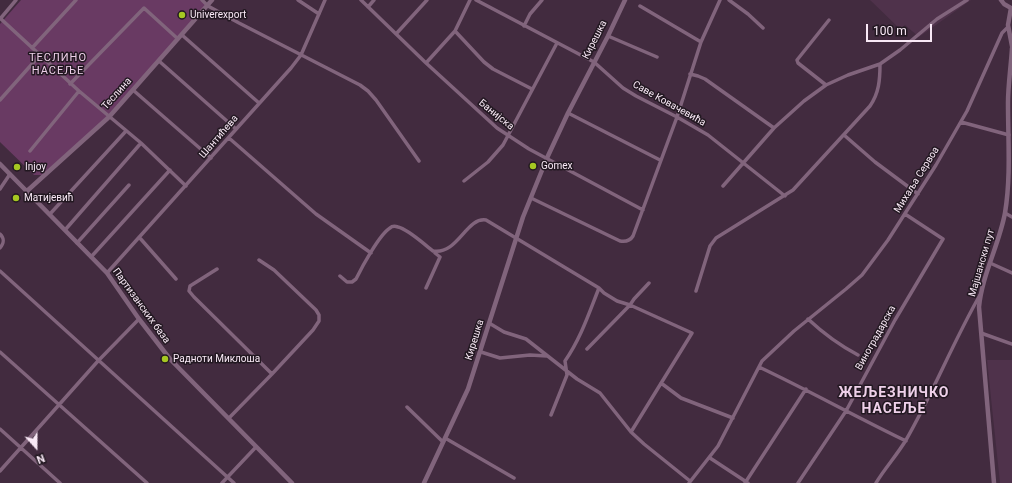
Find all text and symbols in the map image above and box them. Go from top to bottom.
place label: Univerexport [190,9,246,21]
marker: Univerexport [177,10,187,20]
scale bar [868,16,934,42]
street label: Кирешка [580,19,610,61]
text: 100 m [873,24,907,38]
district label: ТЕСЛИНО НАСЕЉЕ [29,51,87,77]
street label: Теслина [100,76,134,112]
street label: Саве Ковачевића [630,79,708,129]
street label: Банијска [476,97,516,133]
street label: Шантићева [197,113,241,161]
street label: Михаља Сервоа [892,145,942,215]
place label: Gomex [541,160,573,172]
place label: Injoy [25,161,46,173]
marker: Gomex [528,161,538,171]
marker: Injoy [12,162,22,172]
place label: Матијевић [24,192,74,204]
marker: Матијевић [11,193,21,203]
street label: Мајшански пут [967,228,997,298]
street label: Партизанских база [110,266,172,346]
street label: Виноградарска [853,304,899,372]
street label: Кирешка [463,318,487,362]
place label: Радноти Миклоша [173,353,260,365]
marker: Радноти Миклоша [160,354,170,364]
district label: ЖЕЉЕЗНИЧКО НАСЕЉЕ [839,385,949,418]
north arrow [16,427,56,467]
text: N [35,451,46,466]

